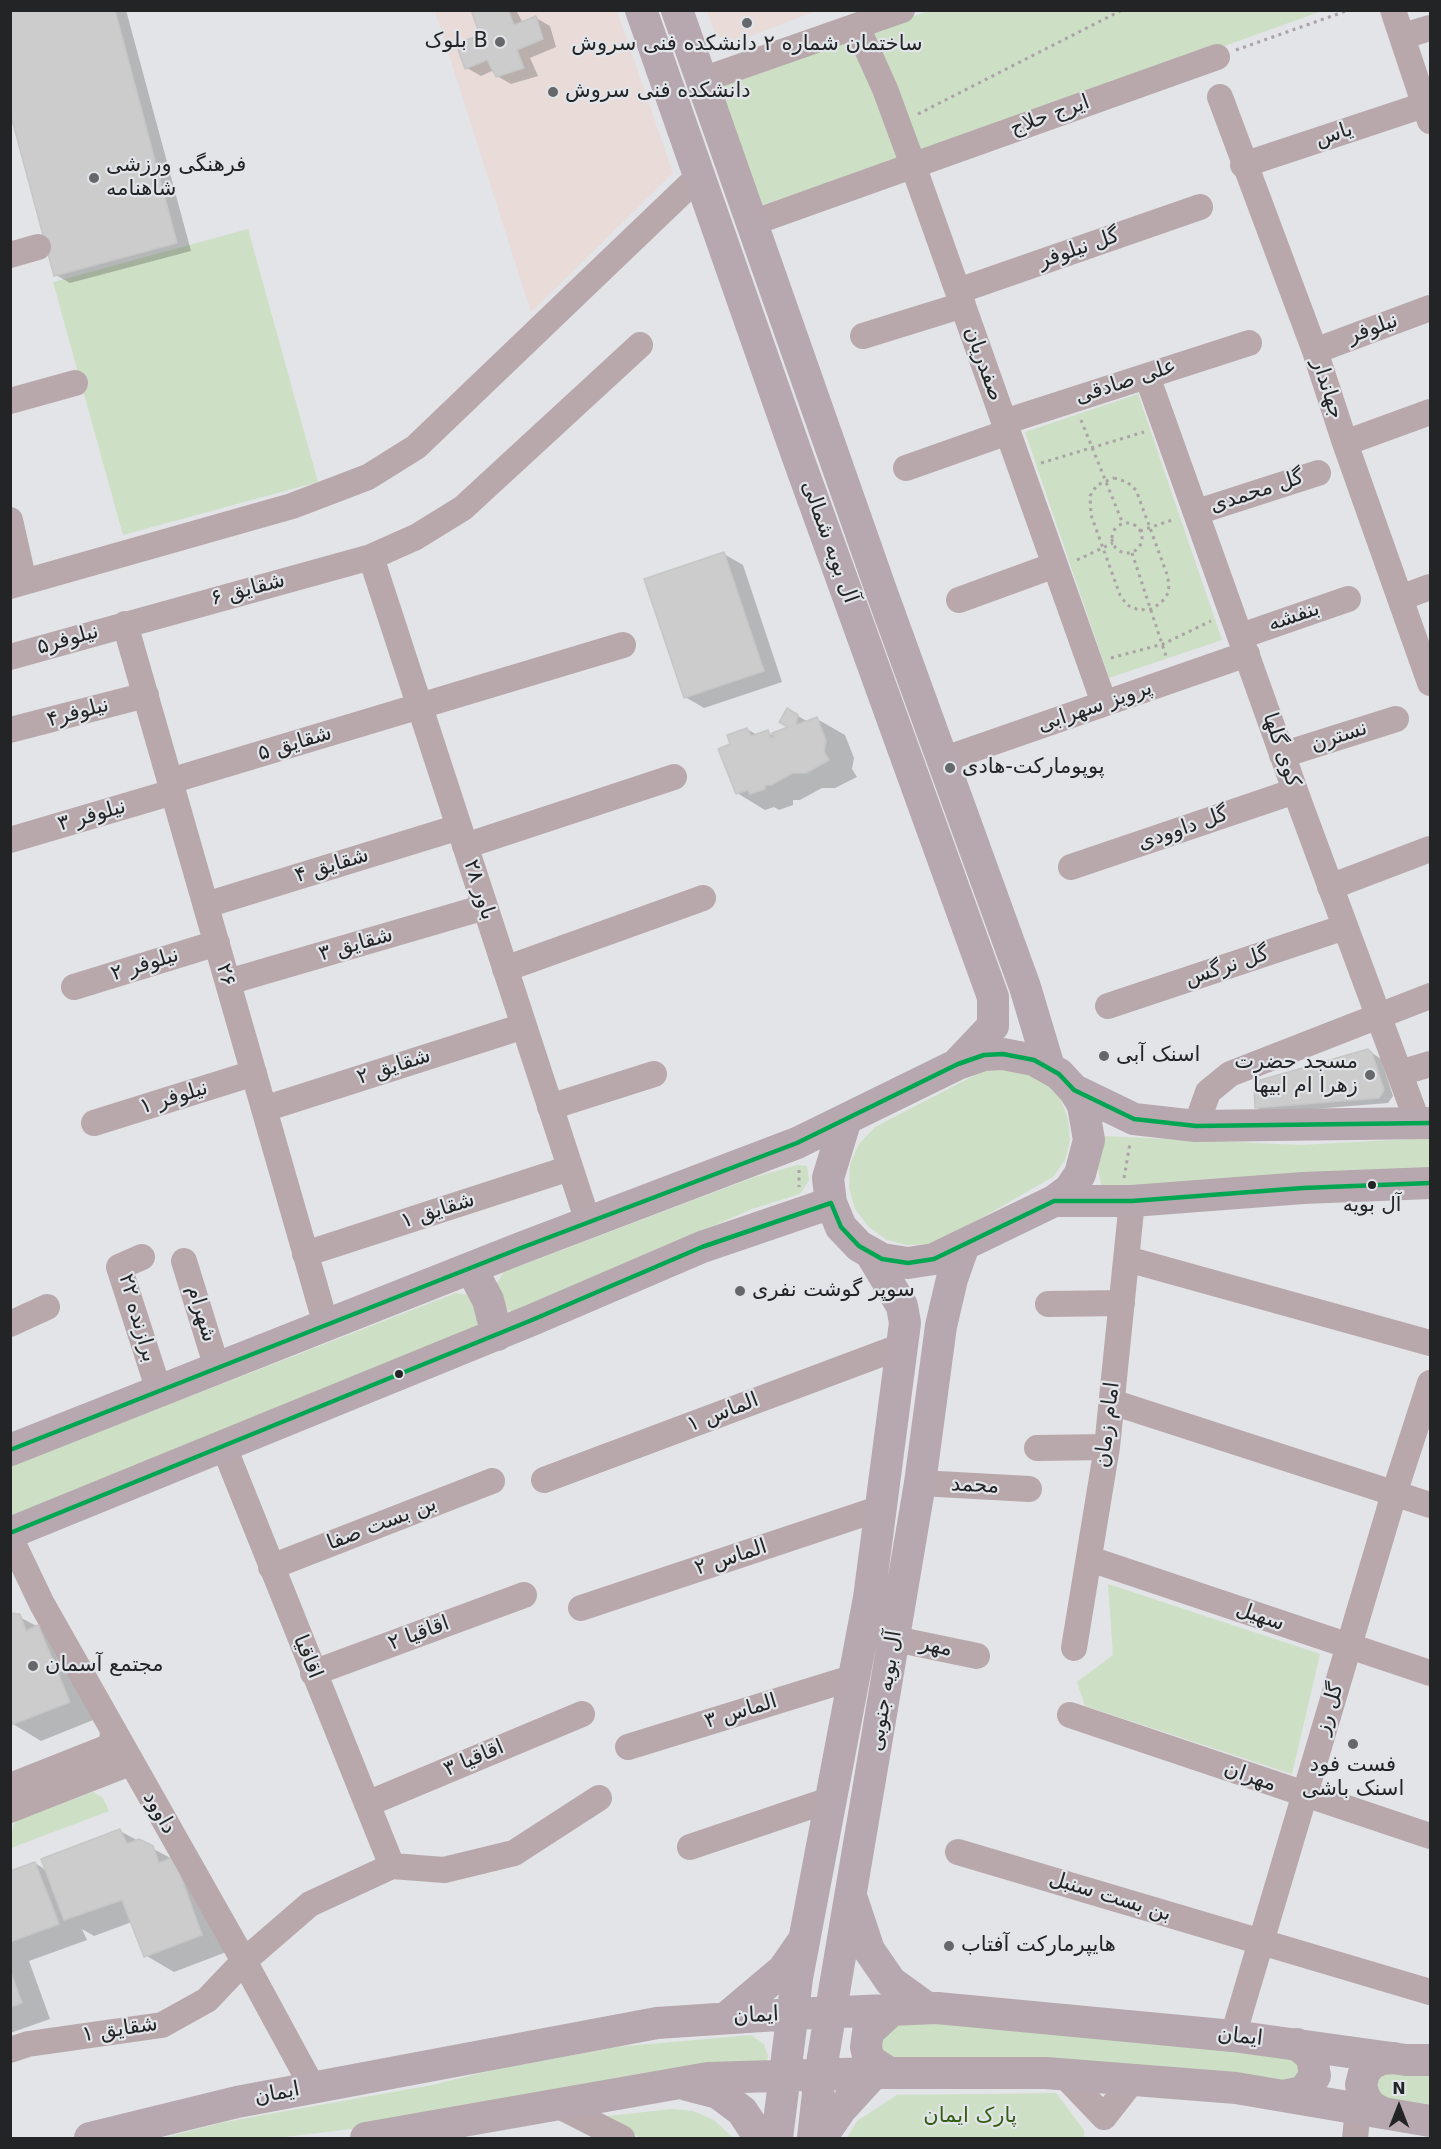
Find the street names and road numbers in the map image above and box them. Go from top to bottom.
street label: ایرج حلاج [1007,90,1093,142]
street label: یاس [1312,117,1356,153]
street label: گل نیلوفر [1035,223,1123,275]
street label: نیلوفر [1344,308,1402,350]
street label: صفدریان [958,323,1008,405]
street label: علی صادقی [1072,354,1180,410]
street label: جهاندار [1305,356,1349,422]
street label: گل محمدی [1207,465,1307,519]
street label: آل بویه شمالی [795,477,863,607]
street label: شقایق ۶ [208,568,288,612]
street label: بنفشه [1265,596,1323,638]
street label: نیلوفر۵ [34,619,102,661]
street label: پرویز سهرابی [1034,676,1156,738]
street label: نیلوفر۴ [44,693,112,733]
street label: کوی گلها [1257,710,1305,790]
street label: نسترن [1308,716,1370,758]
street label: شقایق ۵ [255,721,335,767]
street label: نیلوفر ۳ [55,794,129,838]
street label: گل داوودی [1135,802,1231,856]
street label: شقایق ۴ [292,843,372,889]
street label: باور ۲۸ [457,857,501,923]
street label: شقایق ۳ [316,922,396,968]
street label: گل نرگس [1182,942,1272,992]
street label: نیلوفر ۲ [108,943,182,987]
street label: ۲۶ [210,961,240,989]
street label: شقایق ۲ [354,1043,434,1091]
street label: نیلوفر ۱ [137,1076,211,1120]
street label: شقایق ۱ [398,1187,478,1235]
street label: برازنده ۲۲ [112,1271,162,1365]
street label: شهرام [181,1283,221,1345]
street label: امام زمان [1090,1381,1126,1469]
street label: الماس ۱ [684,1388,762,1438]
street label: محمد [950,1472,1000,1500]
street label: بن بست صفا [324,1492,440,1556]
street label: الماس ۲ [692,1535,770,1581]
street label: سهیل [1232,1597,1288,1637]
street label: اقاقیا ۲ [385,1611,453,1657]
street label: آل بویه جنوبی [864,1629,908,1753]
street label: اقاقیا [287,1631,327,1683]
street label: مهر [917,1631,955,1663]
street label: گل رز [1310,1680,1350,1738]
street label: الماس ۳ [702,1689,780,1735]
street label: اقاقیا ۳ [440,1735,508,1783]
street label: مهران [1220,1756,1280,1798]
street label: داوود [137,1787,181,1839]
street label: بن بست سنبل [1046,1866,1174,1928]
street label: ایمان [733,2002,779,2030]
street label: شقایق ۱ [81,2012,159,2048]
street label: ایمان [1216,2022,1264,2052]
street label: ایمان [252,2077,302,2111]

